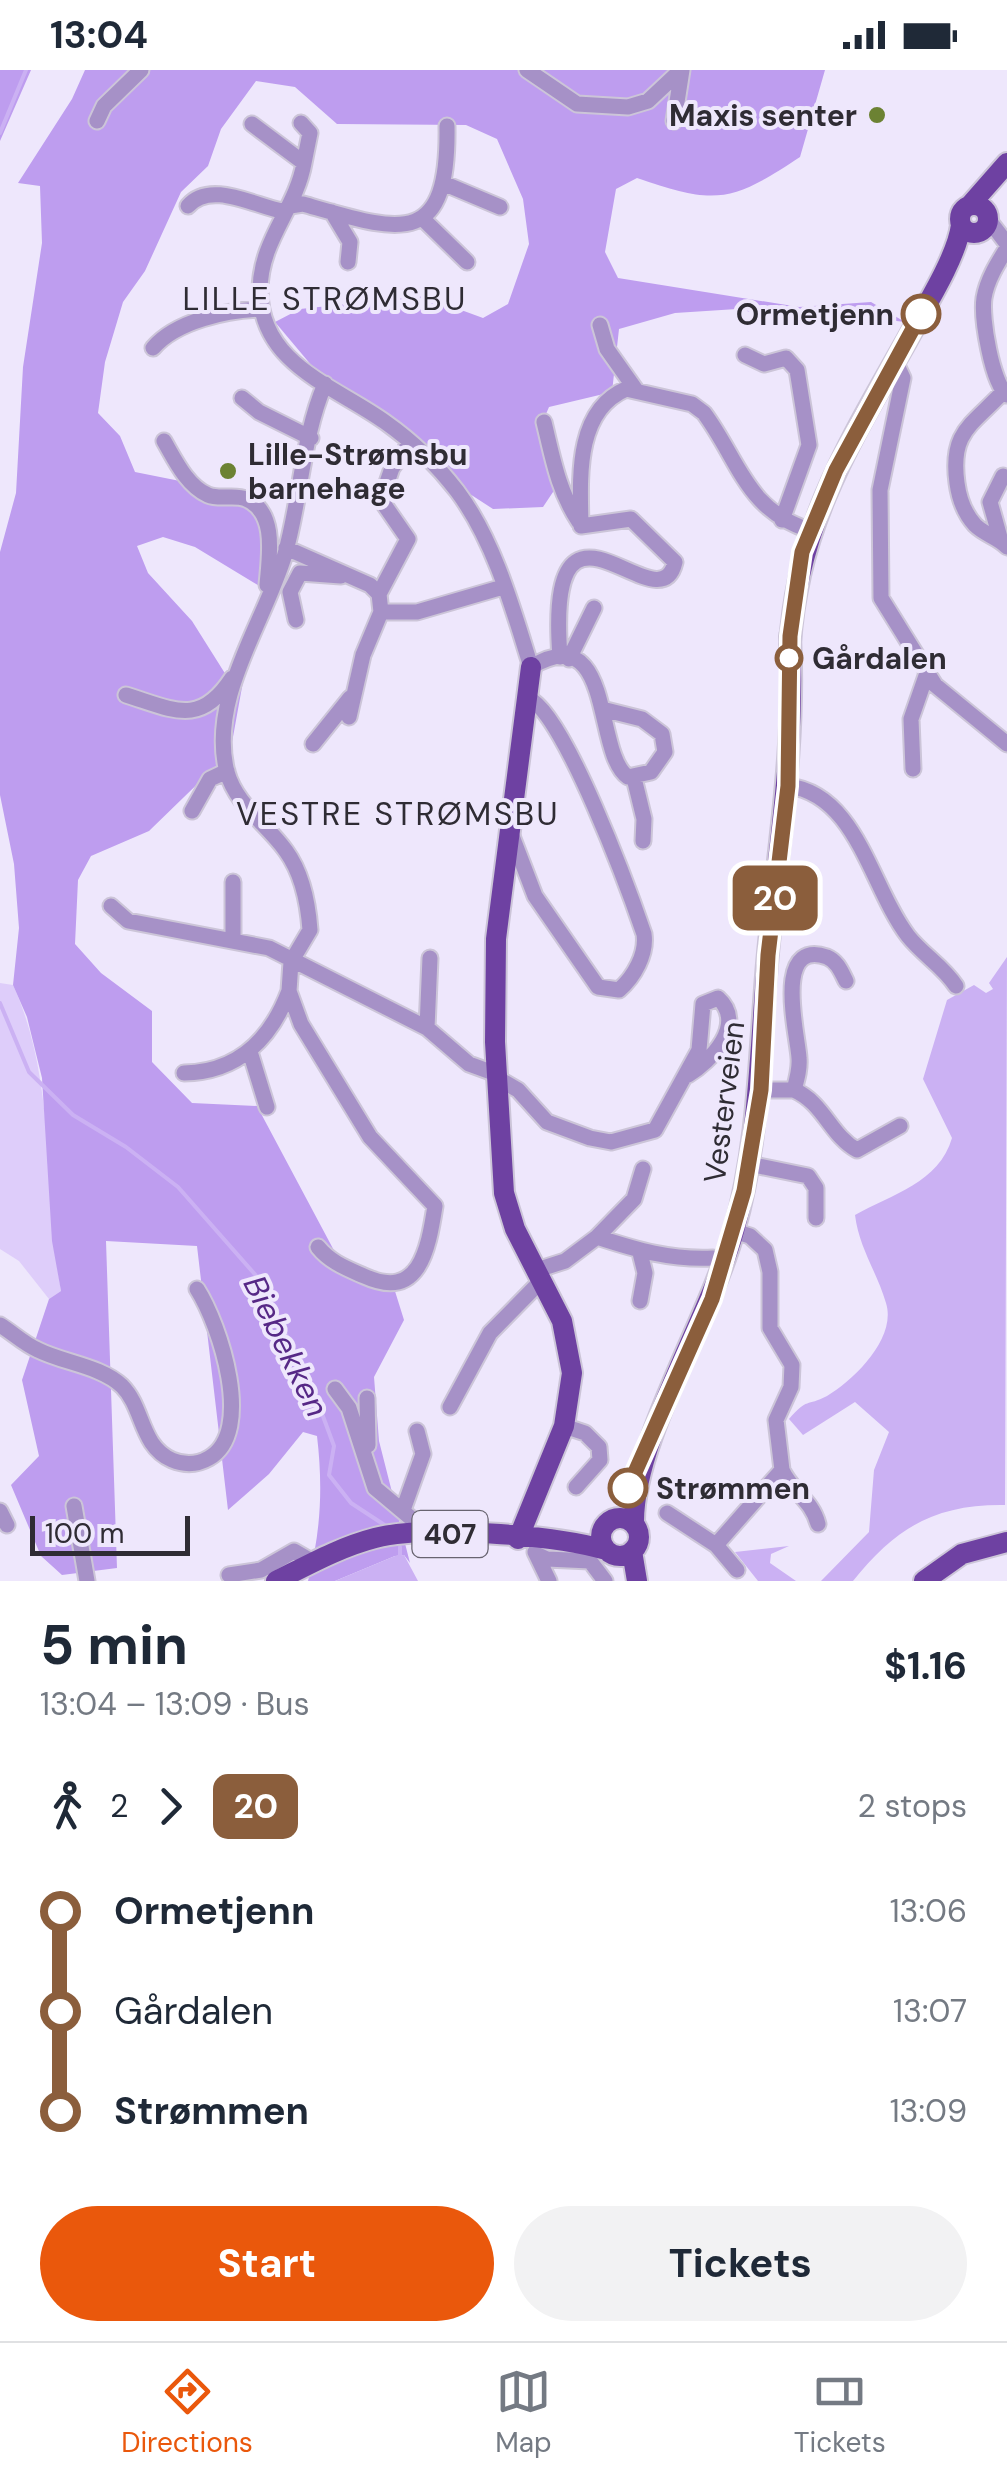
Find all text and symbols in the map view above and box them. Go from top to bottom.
text: 13:04 [50,10,148,60]
place label: Maxis senter [669,96,857,135]
marker: Maxis senter [866,104,888,126]
district label: LILLE STRØMSBU [182,278,468,320]
place label: Ormetjenn [736,295,894,334]
marker: Ormetjenn [902,295,940,333]
place label: Lille-Strømsbu barnehage [248,435,468,508]
marker: Lille-Strømsbu barnehage [217,460,239,482]
place label: Gårdalen [812,639,947,678]
marker: Gårdalen [776,645,802,671]
district label: VESTRE STRØMSBU [236,793,560,835]
line badge: 20 [730,866,820,930]
text: 20 [753,875,797,921]
street label: Vesterveien [695,1019,753,1185]
water label: Biebekken [234,1268,338,1424]
marker: Strømmen [609,1469,647,1507]
place label: Strømmen [656,1469,810,1508]
scale bar [30,1511,190,1556]
road number: 407 [412,1511,488,1557]
text: 100 m [45,1515,124,1552]
text: 5 min [40,1609,188,1681]
text: $1.16 [884,1641,967,1691]
text: 13:04 – 13:09 · Bus [40,1683,310,1725]
icon: walk [40,1779,95,1834]
icon: forward [143,1779,198,1834]
text: 20 [233,1783,278,1829]
text: 2 [110,1785,128,1827]
text: 2 stops [858,1785,967,1827]
text: Ormetjenn [114,1886,314,1936]
text: 13:06 [890,1890,967,1932]
text: Gårdalen [114,1986,273,2036]
text: 13:07 [893,1990,967,2032]
text: Strømmen [114,2086,309,2136]
text: 13:09 [890,2090,967,2132]
button: Start [40,2206,494,2321]
button: Tickets [514,2206,967,2321]
tab: Directions [121,2364,253,2461]
tab: Map [495,2364,552,2461]
tab: Tickets [794,2364,886,2461]

